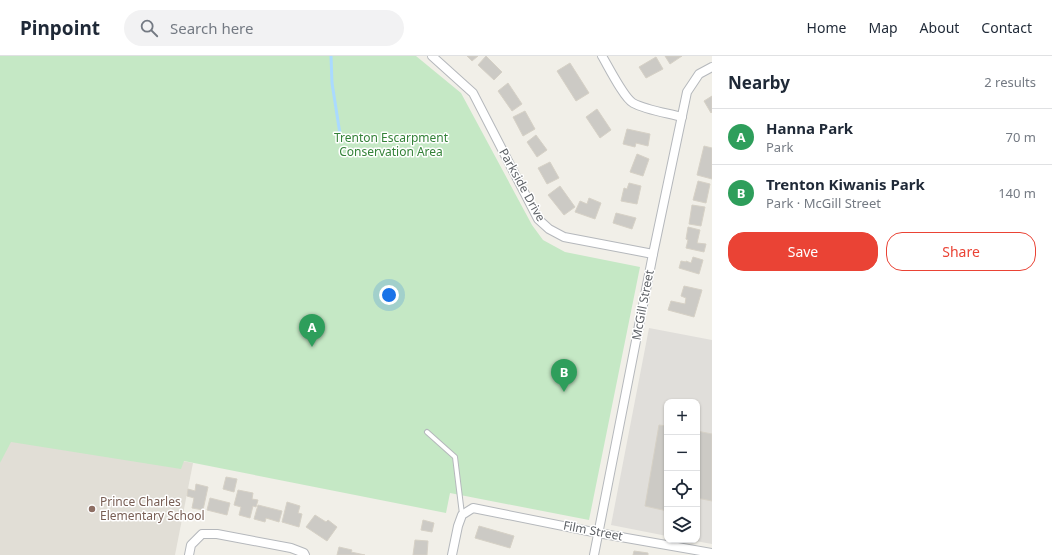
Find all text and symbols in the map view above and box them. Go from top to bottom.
search box [124,10,404,46]
text: Pinpoint [20,15,100,41]
icon: search [138,17,160,39]
text: Search here [170,18,253,38]
text: Home [807,18,846,37]
text: Map [868,18,898,37]
text: About [920,18,959,37]
text: Contact [981,18,1032,37]
text: Nearby [728,71,790,94]
text: 2 results [984,73,1036,91]
text: Hanna Park [766,118,853,138]
text: A [737,128,746,146]
text: 70 m [1006,128,1036,146]
park label: Trenton Escarpment Conservation Area [334,129,449,160]
text: Park [766,138,793,156]
street label: Parkside Drive [495,145,550,225]
text: Trenton Kiwanis Park [766,174,925,194]
text: B [737,184,745,202]
text: 140 m [998,184,1036,202]
text: Park · McGill Street [766,194,881,212]
button: Save [728,232,878,271]
button: Share [886,232,1036,271]
street label: McGill Street [627,268,658,342]
your location [379,285,399,305]
pin: A [299,314,325,347]
pin: B [551,359,577,392]
map controls [664,399,700,543]
button: + [664,399,700,435]
button: − [664,435,700,471]
button: locate [664,471,700,507]
place label: Prince Charles Elementary School [100,493,205,524]
marker: Prince Charles Elementary School [87,504,97,514]
button: layers [664,507,700,543]
street label: Film Street [562,516,625,545]

